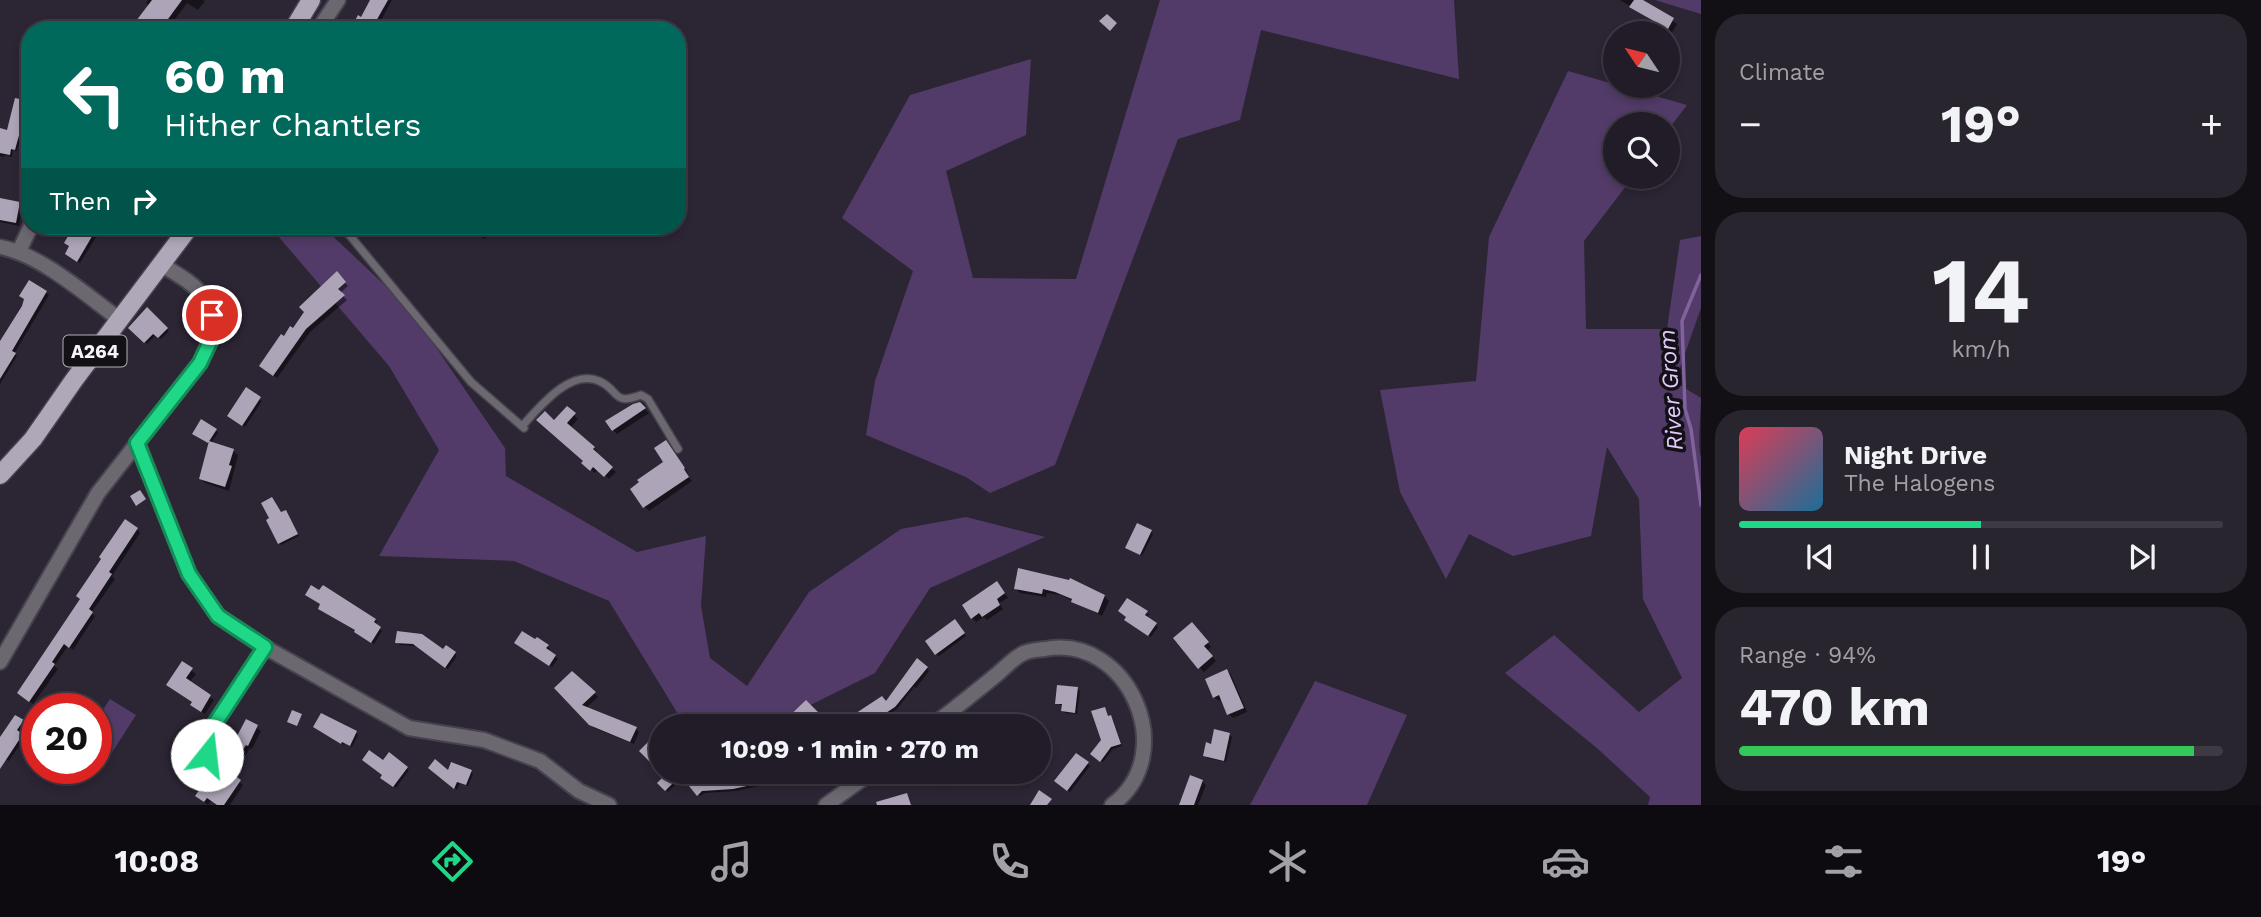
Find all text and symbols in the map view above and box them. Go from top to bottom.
north arrow [1603,21,1680,98]
map controls [1603,21,1680,189]
text: 60 m [164,47,286,105]
icon: left [49,49,140,140]
text: Climate [1739,59,1825,86]
text: 19° [1941,94,2021,155]
text: − [1739,102,1762,146]
text: + [2200,102,2223,146]
text: Hither Chantlers [164,106,421,144]
button: search [1603,112,1680,189]
icon: right [125,182,163,220]
text: Then [49,186,111,216]
text: 14 [1932,237,2030,344]
pin [182,285,242,345]
icon: arrive [193,296,231,334]
water label: River Grom [1653,328,1689,452]
road number: A264 [64,336,126,366]
text: km/h [1951,336,2011,363]
text: Night Drive [1844,440,1987,470]
text: The Halogens [1844,470,1995,497]
icon: previous [1801,538,1839,576]
icon: pause [1962,538,2000,576]
icon: next [2123,538,2161,576]
text: Range · 94% [1739,642,1876,669]
text: 470 km [1739,677,1930,738]
speed limit sign: 20 [21,693,112,784]
position arrow [170,718,244,792]
text: 10:09 · 1 min · 270 m [721,734,979,764]
icon: directions [428,837,477,886]
icon: music [707,837,756,886]
icon: phone [985,837,1034,886]
icon: climate [1263,837,1312,886]
icon: car [1541,837,1590,886]
icon: filters [1819,837,1868,886]
text: 10:08 [115,842,199,880]
text: 19° [2097,842,2146,880]

